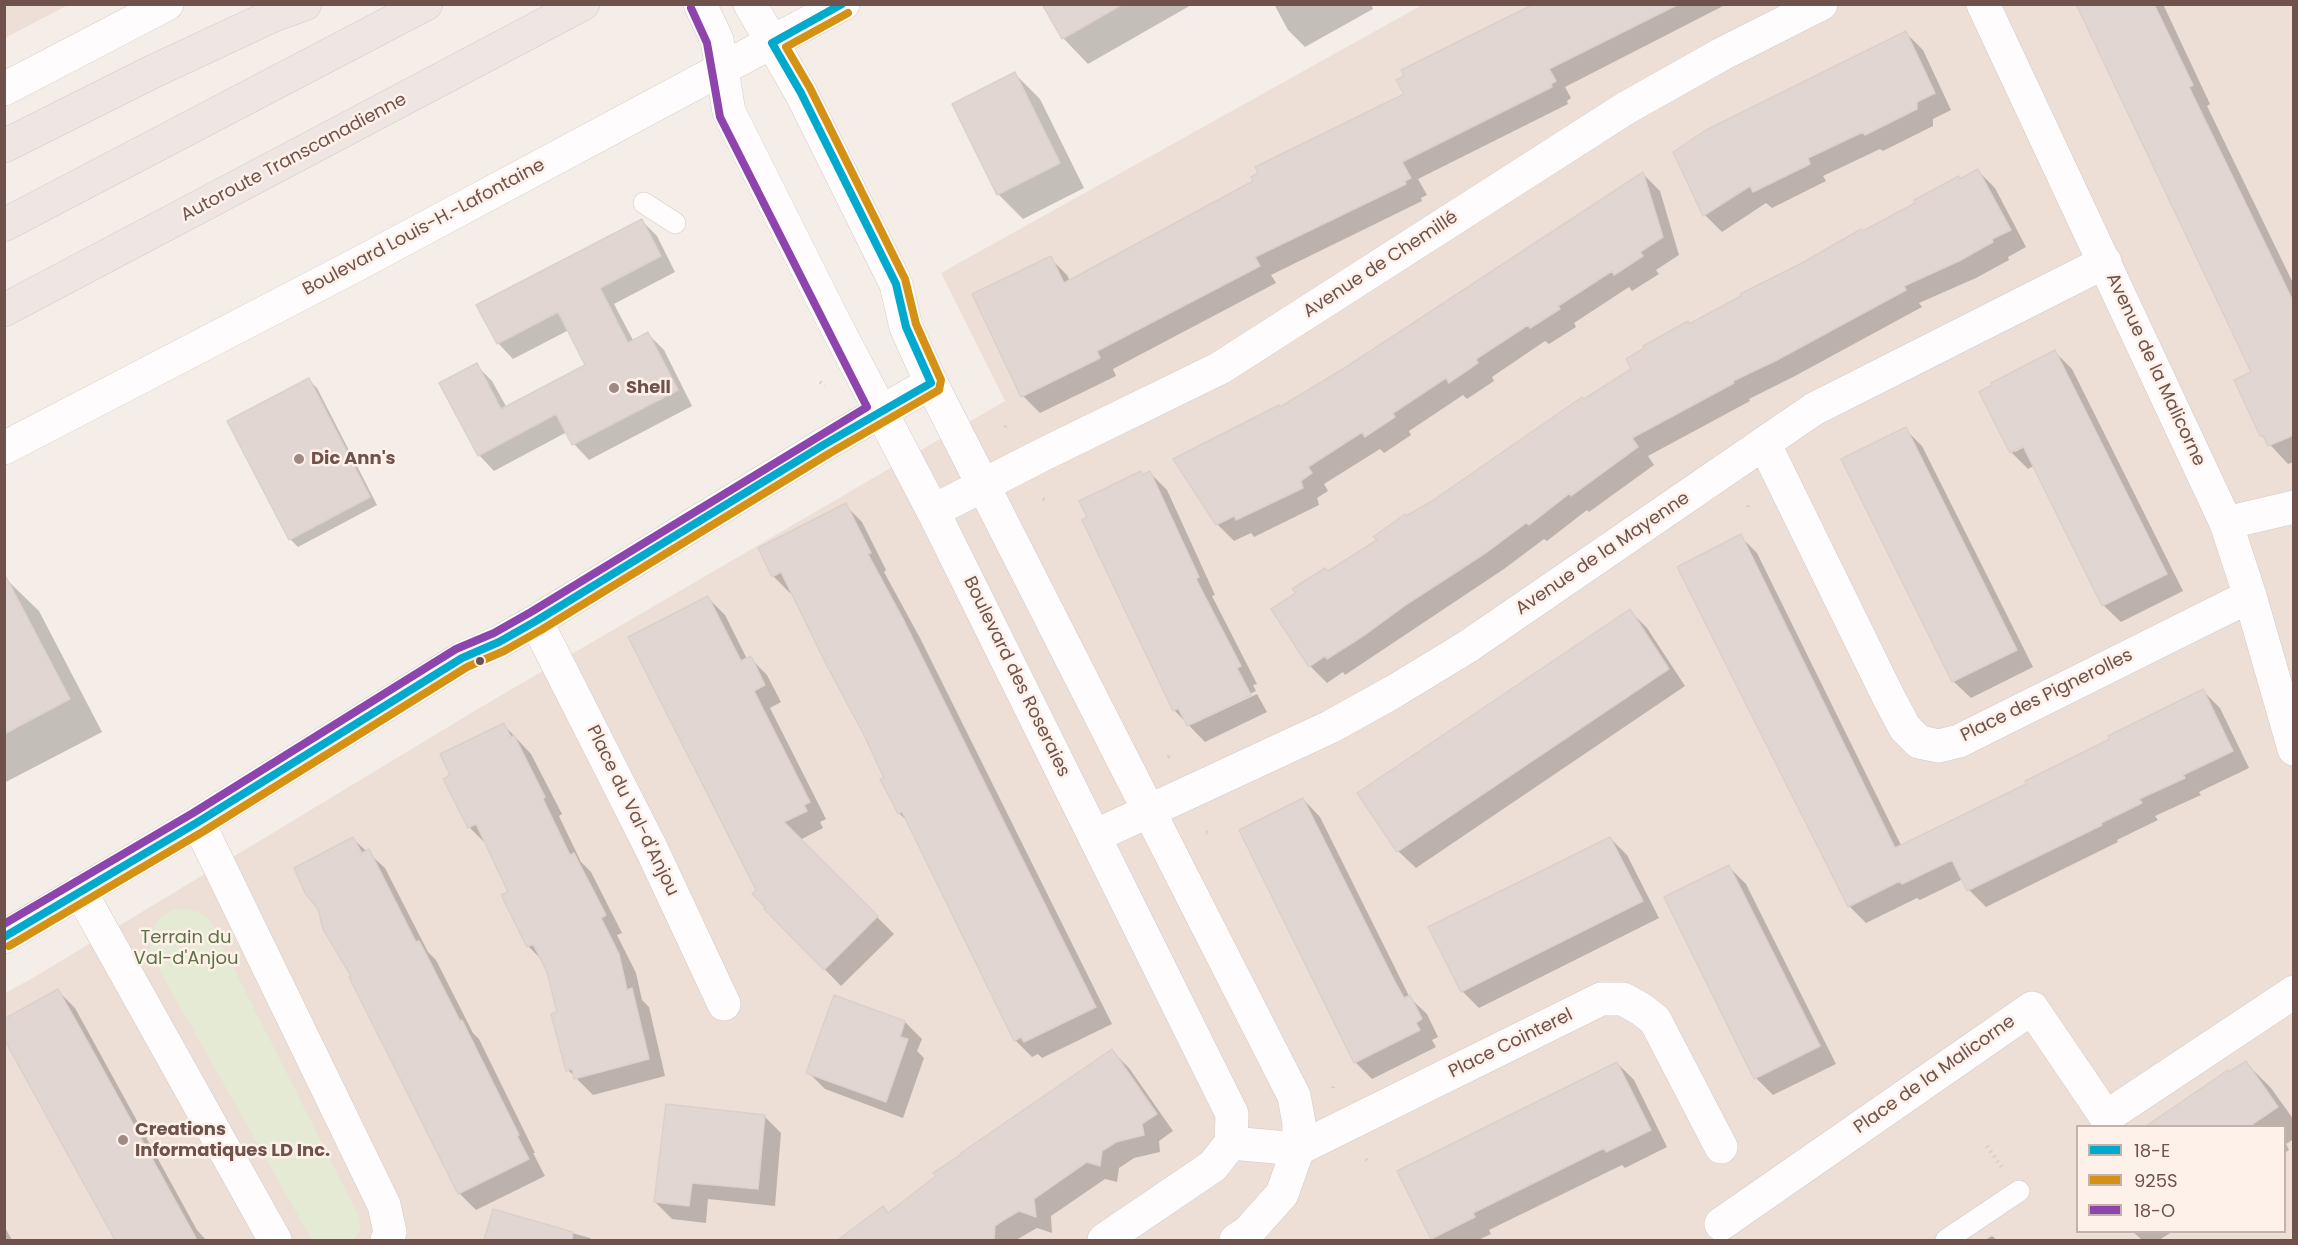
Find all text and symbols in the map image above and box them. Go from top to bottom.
street label: Autoroute Transcanadienne [178,89,410,227]
street label: Boulevard Louis-H.-Lafontaine [299,155,549,301]
street label: Avenue de Chemillé [1300,207,1462,323]
street label: Avenue de la Malicorne [2101,270,2209,470]
place label: Shell [626,377,671,399]
marker: Shell [607,381,621,395]
place label: Dic Ann's [311,448,396,470]
marker: Dic Ann's [292,452,306,466]
street label: Avenue de la Mayenne [1512,488,1694,620]
street label: Boulevard des Roseraies [958,573,1074,781]
street label: Place des Pignerolles [1957,645,2137,747]
unlabelled marker [474,655,486,667]
street label: Place du Val-d'Anjou [581,722,683,900]
park label: Terrain du Val-d'Anjou [134,927,238,970]
street label: Place Cointerel [1445,1005,1577,1083]
street label: Place de la Malicorne [1850,1011,2020,1139]
place label: Creations Informatiques LD Inc. [135,1119,330,1162]
legend [2076,1125,2286,1233]
marker: Creations Informatiques LD Inc. [116,1133,130,1147]
text: 18-E [2134,1138,2170,1163]
text: 925S [2134,1168,2178,1193]
text: 18-O [2134,1198,2175,1223]

